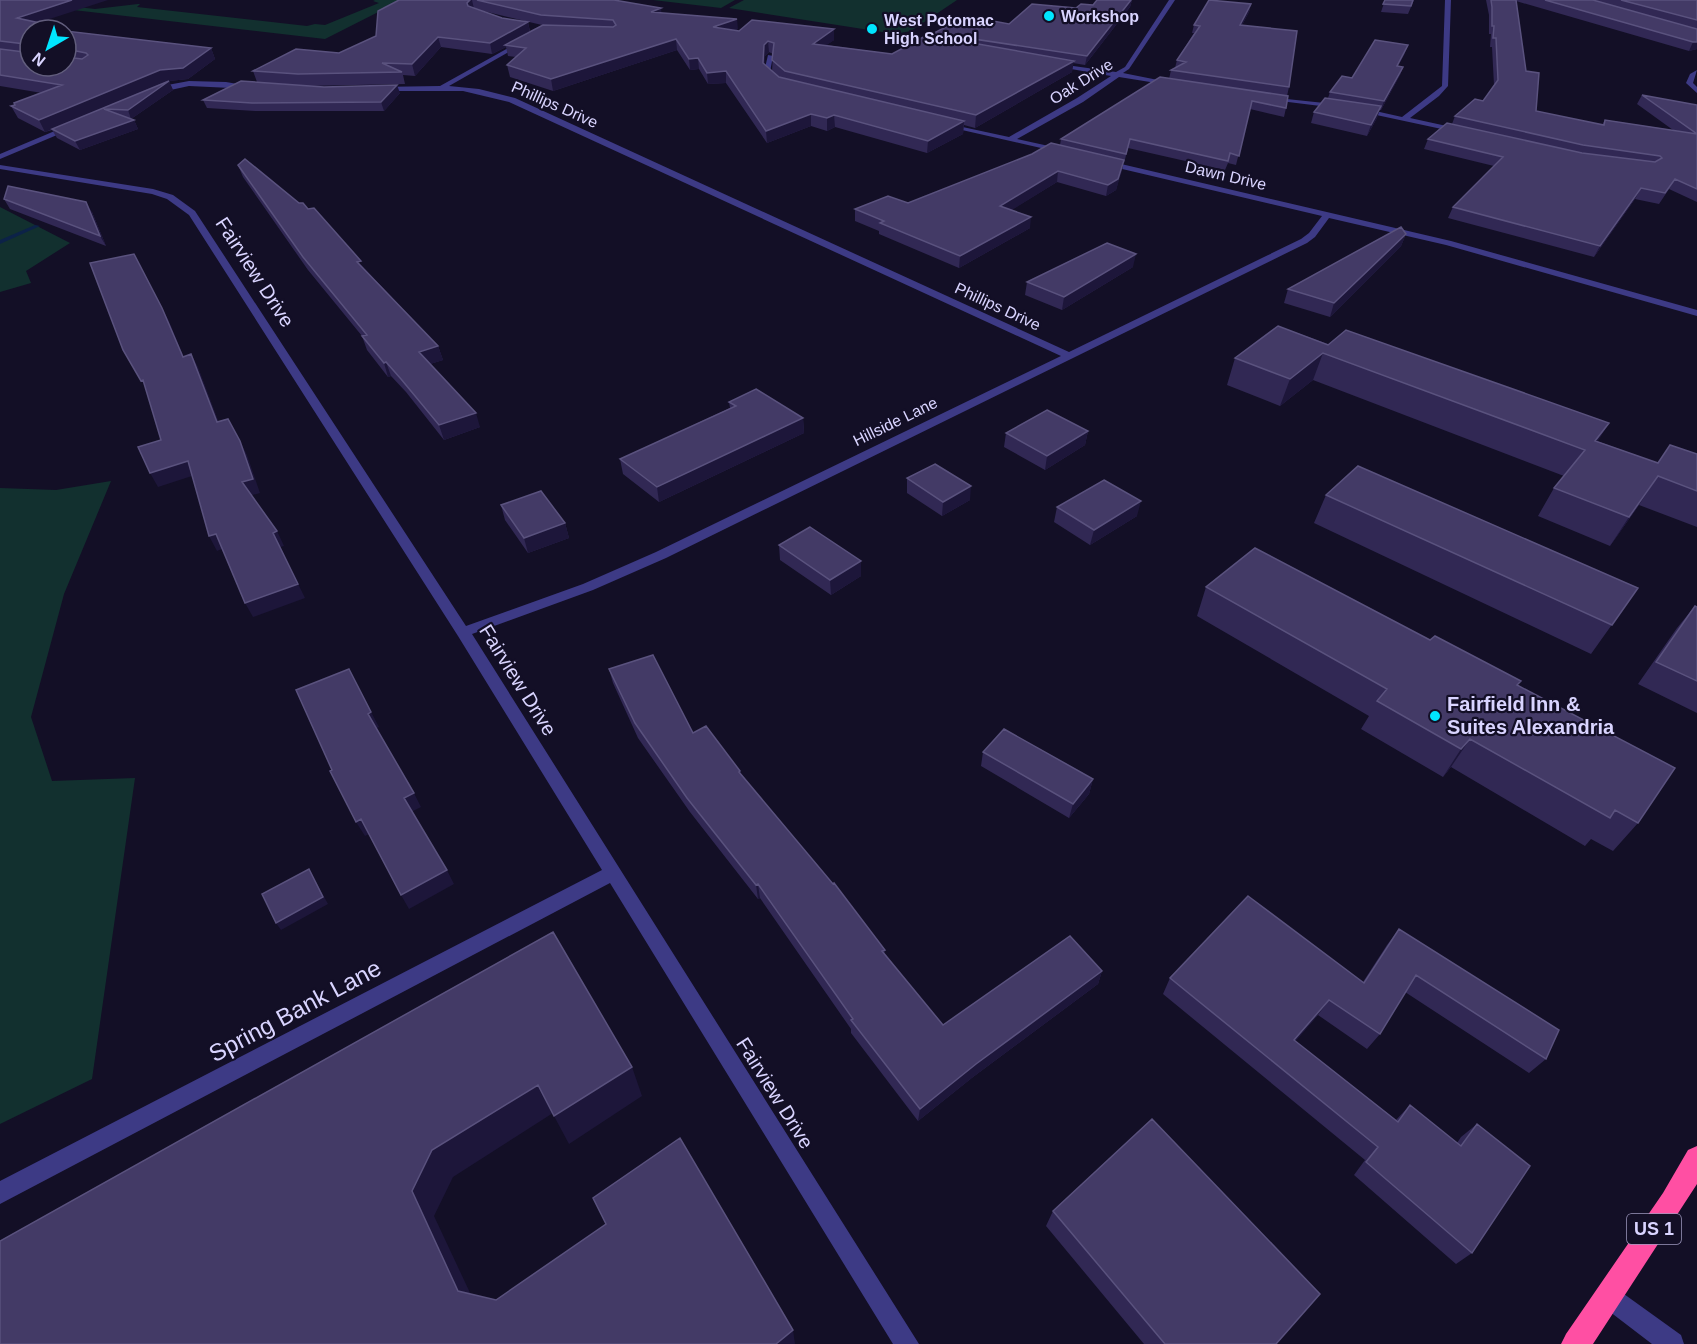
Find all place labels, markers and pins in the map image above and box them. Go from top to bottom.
place label: Workshop [1061,8,1139,25]
marker: Workshop [1042,9,1056,23]
place label: West Potomac High School [884,12,994,47]
marker: West Potomac High School [865,22,879,36]
place label: Fairfield Inn & Suites Alexandria [1447,693,1615,738]
marker: Fairfield Inn & Suites Alexandria [1428,709,1442,723]

